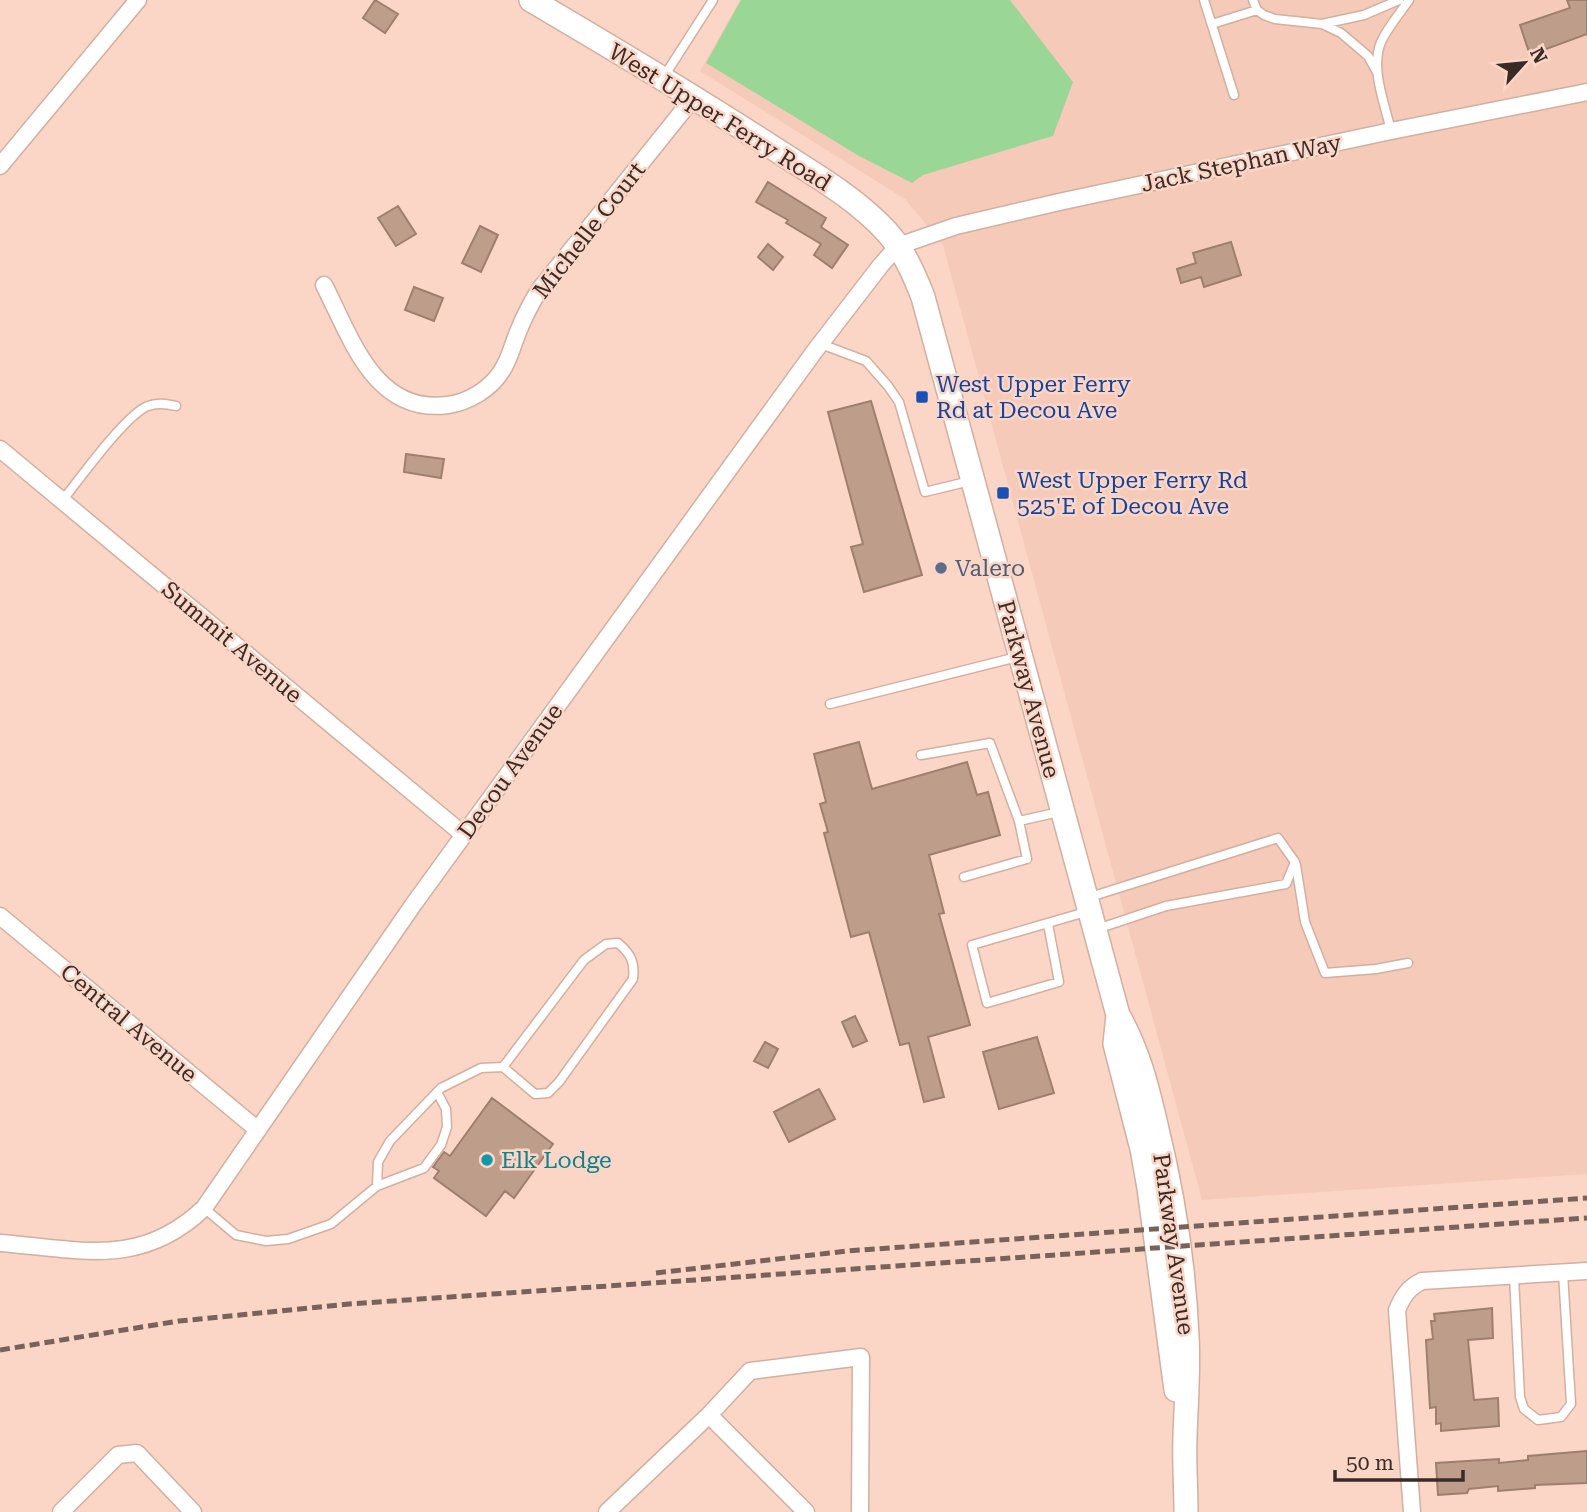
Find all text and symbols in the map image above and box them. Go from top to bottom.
north arrow [1489,28,1559,98]
street label: West Upper Ferry Road [604,38,836,197]
text: N [1525,44,1552,68]
street label: Jack Stephan Way [1139,129,1344,198]
street label: Michelle Court [528,156,651,304]
place label: West Upper Ferry Rd at Decou Ave [936,371,1131,424]
marker: West Upper Ferry Rd at Decou Ave [914,389,930,405]
place label: West Upper Ferry Rd 525'E of Decou Ave [1017,467,1248,520]
marker: West Upper Ferry Rd 525'E of Decou Ave [995,485,1011,501]
place label: Valero [955,555,1025,582]
marker: Valero [933,560,949,576]
street label: Summit Avenue [156,576,307,709]
street label: Parkway Avenue [992,597,1065,781]
street label: Decou Avenue [452,699,568,844]
street label: Central Avenue [55,958,202,1088]
place label: Elk Lodge [501,1147,612,1174]
marker: Elk Lodge [479,1152,495,1168]
street label: Parkway Avenue [1147,1152,1200,1336]
scale bar [1335,1438,1463,1482]
text: 50 m [1346,1451,1394,1475]

